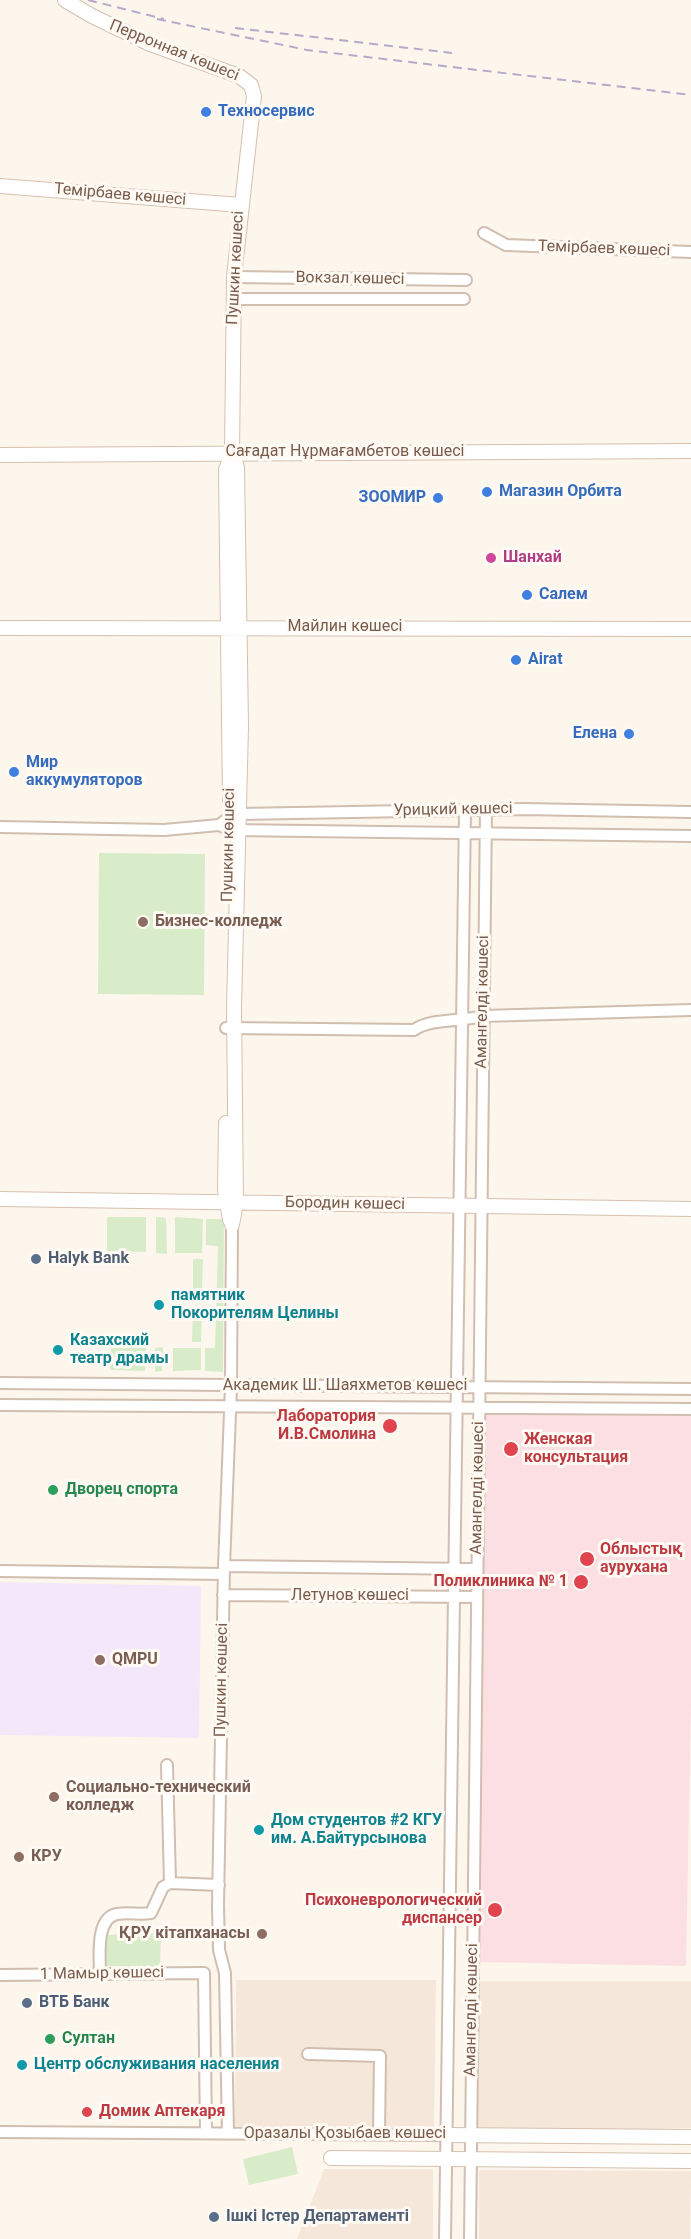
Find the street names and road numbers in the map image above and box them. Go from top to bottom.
street label: Перронная көшесі [106,16,242,86]
street label: Темірбаев көшесі [53,180,187,210]
street label: Пушкин көшесі [223,210,249,326]
street label: Темірбаев көшесі [537,237,671,261]
street label: Вокзал көшесі [295,268,405,290]
street label: Сағадат Нұрмағамбетов көшесі [226,442,464,462]
street label: Майлин көшесі [288,617,402,637]
street label: Пушкин көшесі [218,788,240,902]
street label: Урицкий көшесі [393,799,513,821]
street label: Амангелді көшесі [472,935,494,1069]
street label: Бородин көшесі [285,1193,405,1215]
street label: Академик Ш. Шаяхметов көшесі [223,1376,467,1396]
street label: Амангелді көшесі [467,1421,489,1555]
street label: Летунов көшесі [291,1586,409,1606]
street label: Пушкин көшесі [211,1623,233,1737]
street label: Амангелді көшесі [461,1943,483,2077]
street label: 1 Мамыр көшесі [40,1963,164,1985]
street label: Оразалы Қозыбаев көшесі [244,2124,446,2144]

